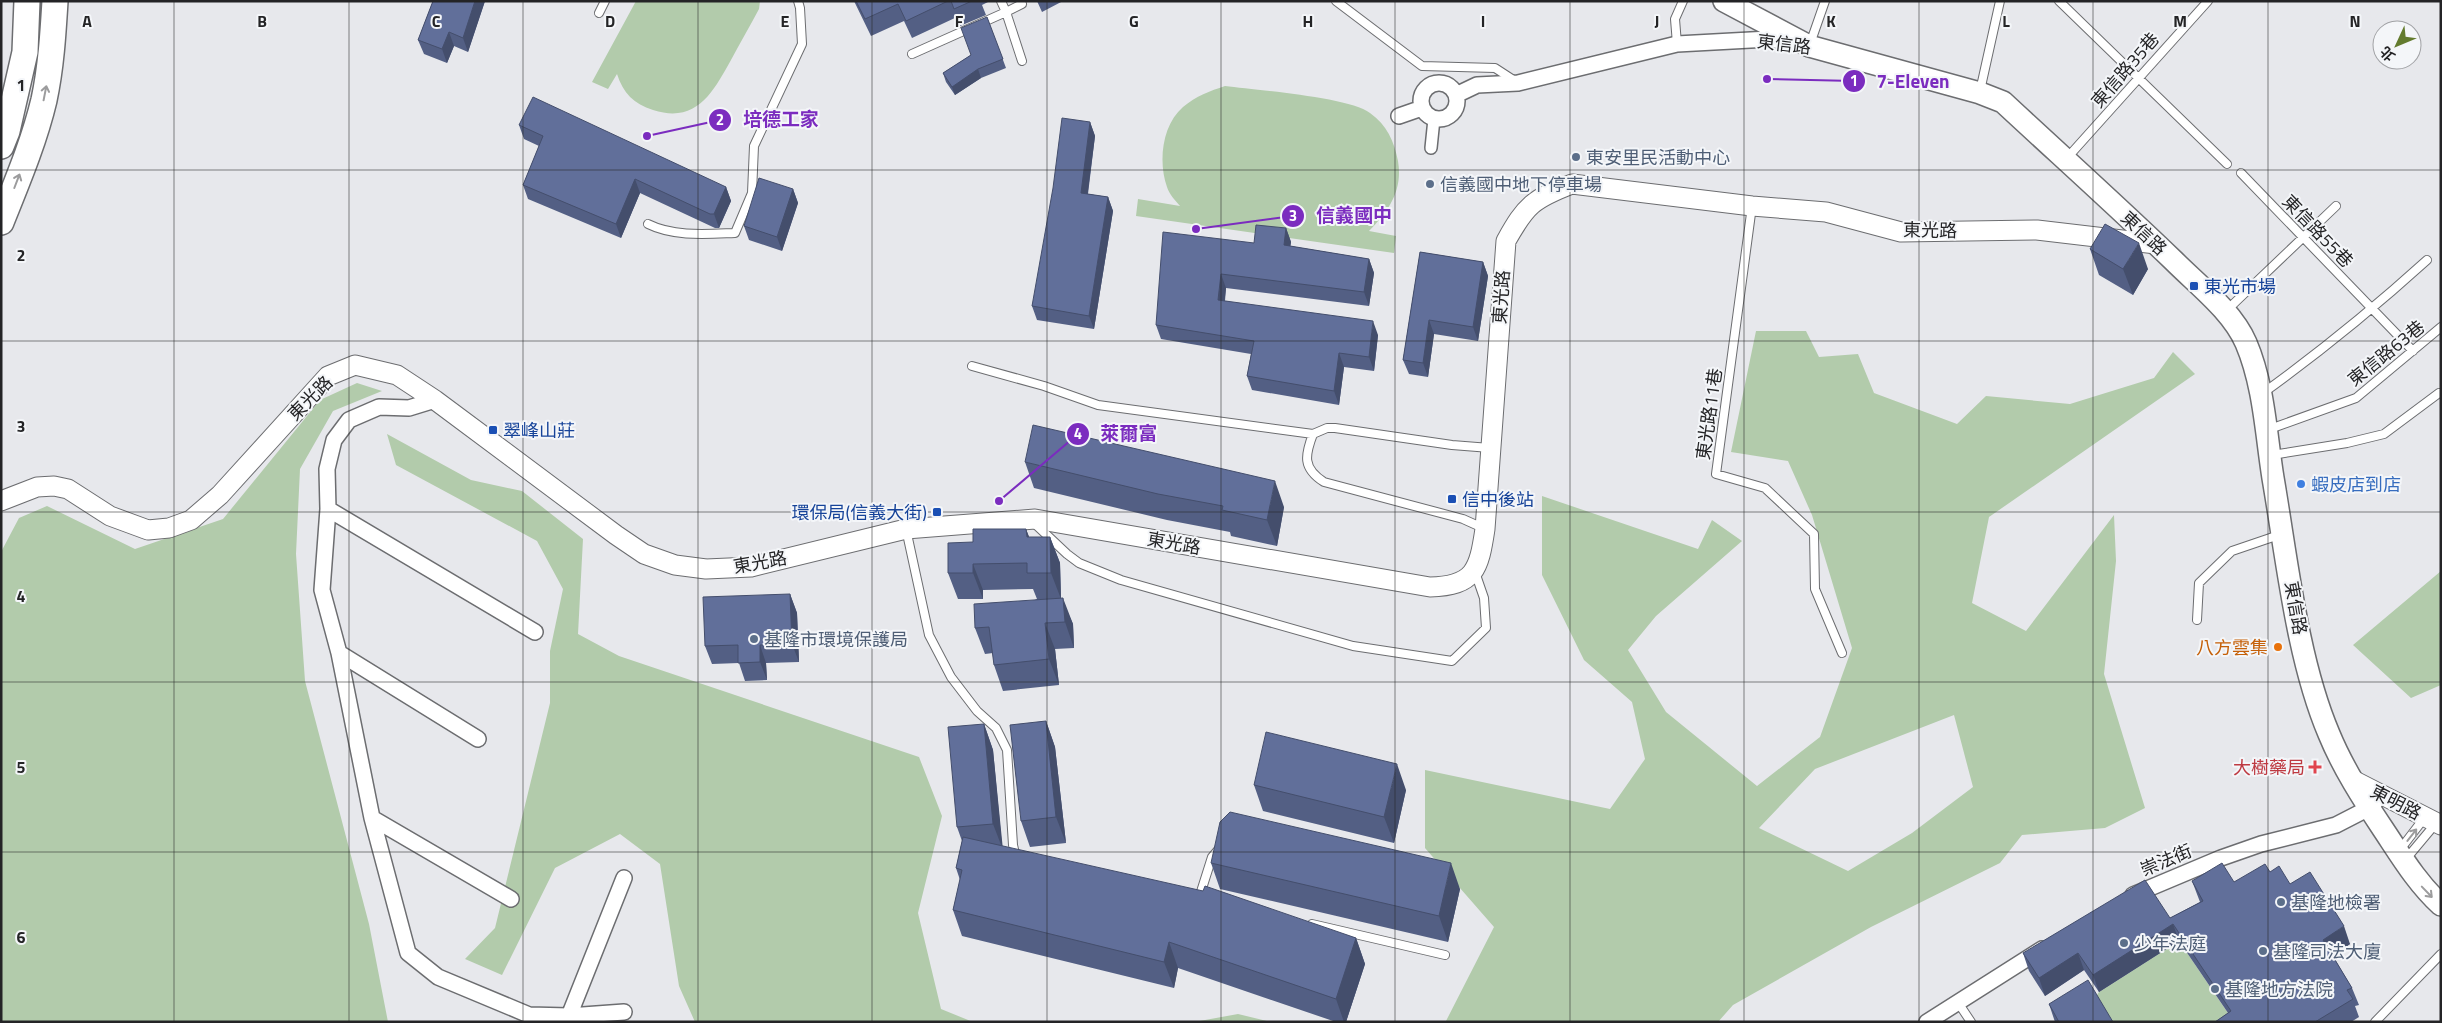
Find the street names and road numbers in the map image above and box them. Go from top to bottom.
street label: 東信路35巷 [2085,26,2165,114]
street label: 東信路 [1756,27,1812,61]
street label: 東信路55巷 [2276,188,2360,274]
street label: 東信路 [2115,205,2173,261]
street label: 東光路 [1903,216,1957,244]
street label: 東光路 [1486,269,1516,325]
street label: 東信路63巷 [2342,314,2430,392]
street label: 東光路11巷 [1689,366,1729,462]
street label: 東光路 [281,369,339,427]
street label: 東光路 [1145,525,1203,561]
street label: 東光路 [731,544,789,580]
street label: 東信路 [2278,579,2314,637]
street label: 東明路 [2366,778,2426,826]
street label: 崇法街 [2136,837,2196,883]

